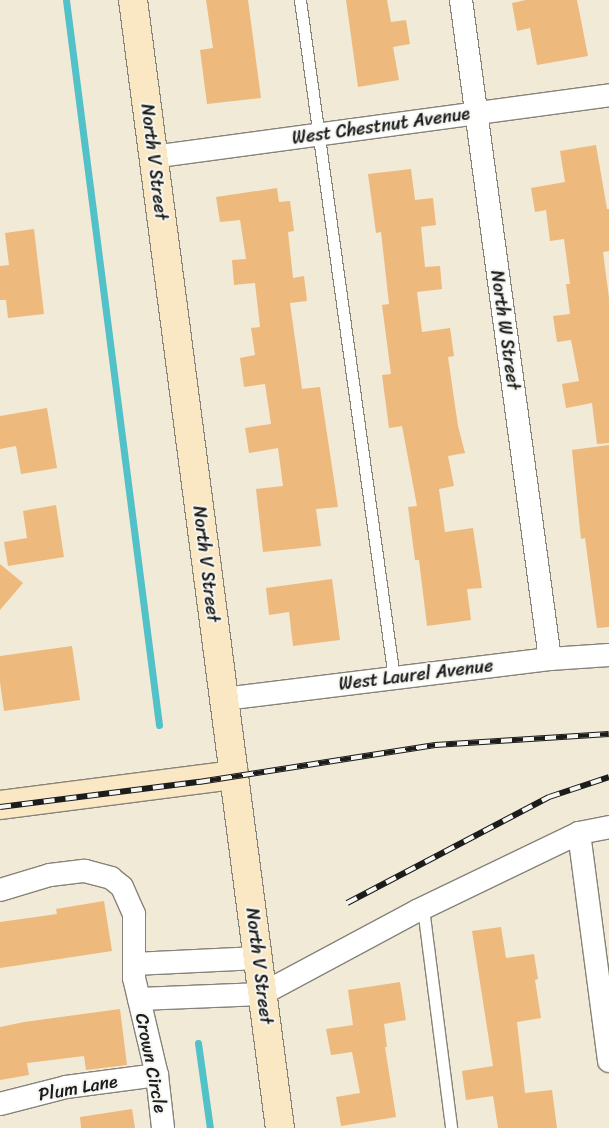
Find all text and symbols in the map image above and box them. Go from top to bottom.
street label: North V Street [136,102,172,222]
street label: West Chestnut Avenue [291,103,471,149]
street label: North W Street [486,268,524,392]
street label: North V Street [188,504,224,624]
street label: West Laurel Avenue [338,655,494,695]
street label: North V Street [241,906,277,1026]
street label: Crown Circle [131,1011,171,1115]
street label: Plum Lane [36,1070,120,1106]

